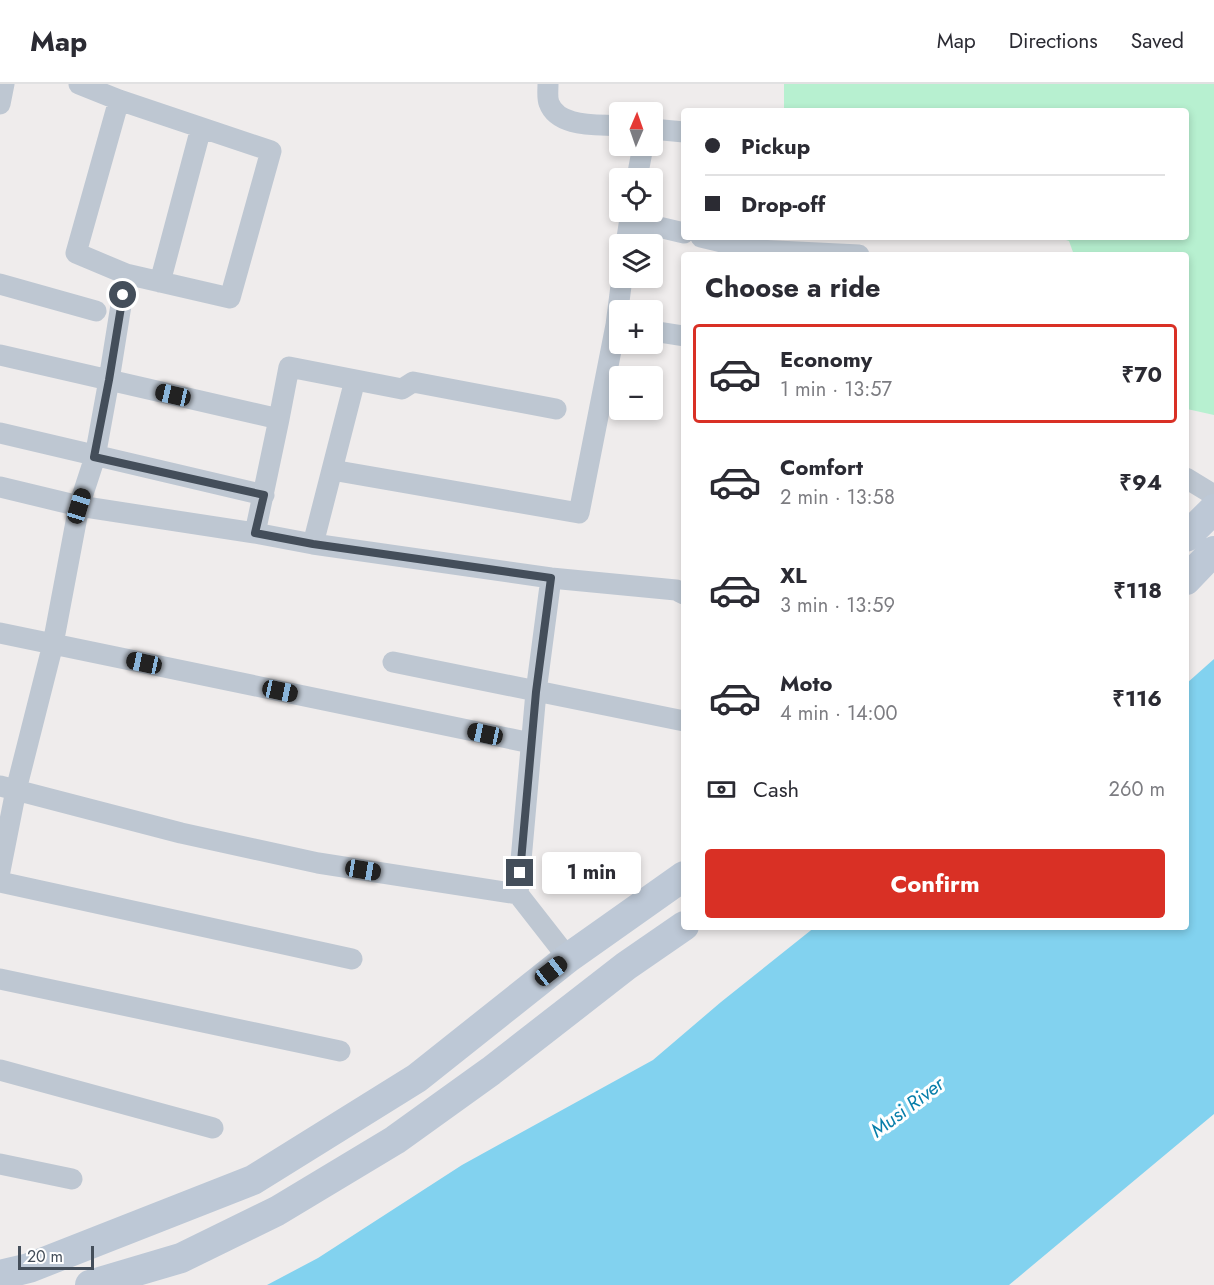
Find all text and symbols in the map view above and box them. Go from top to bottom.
text: Map [30,21,87,62]
text: Map [937,26,976,56]
text: Directions [1009,26,1098,56]
text: Saved [1131,26,1184,56]
north arrow [609,102,663,156]
map controls [609,102,663,420]
text: Pickup [741,130,810,162]
button: locate [609,168,663,222]
text: Drop-off [741,188,825,220]
button: layers [609,234,663,288]
text: Choose a ride [705,268,880,307]
route start [109,281,136,308]
button: + [609,300,663,354]
text: Economy [780,343,872,375]
icon: car [708,347,762,401]
text: ₹70 [1122,358,1162,390]
button: − [609,366,663,420]
text: 1 min · 13:57 [780,375,892,404]
car [153,382,193,408]
text: Comfort [780,451,863,483]
icon: car [708,455,762,509]
text: ₹94 [1119,466,1162,498]
text: 2 min · 13:58 [780,483,895,512]
car [65,486,93,526]
text: XL [780,559,807,591]
icon: car [708,563,762,617]
text: ₹118 [1113,574,1162,606]
text: 3 min · 13:59 [780,591,895,620]
car [125,650,163,676]
text: Moto [780,667,833,699]
icon: car [708,671,762,725]
car [261,678,299,704]
text: ₹116 [1112,682,1162,714]
text: 4 min · 14:00 [780,699,898,728]
car [466,721,504,747]
icon: cash [705,773,738,806]
text: Cash [753,773,799,805]
text: 260 m [1109,775,1165,804]
button: Confirm [705,849,1165,918]
callout: 1 min [541,852,640,894]
car [344,858,382,882]
text: 1 min [567,858,616,887]
route end [506,859,533,886]
car [531,953,571,989]
water label: Musi River [864,1069,951,1145]
scale bar [18,1243,94,1270]
text: 20 m [27,1245,63,1268]

